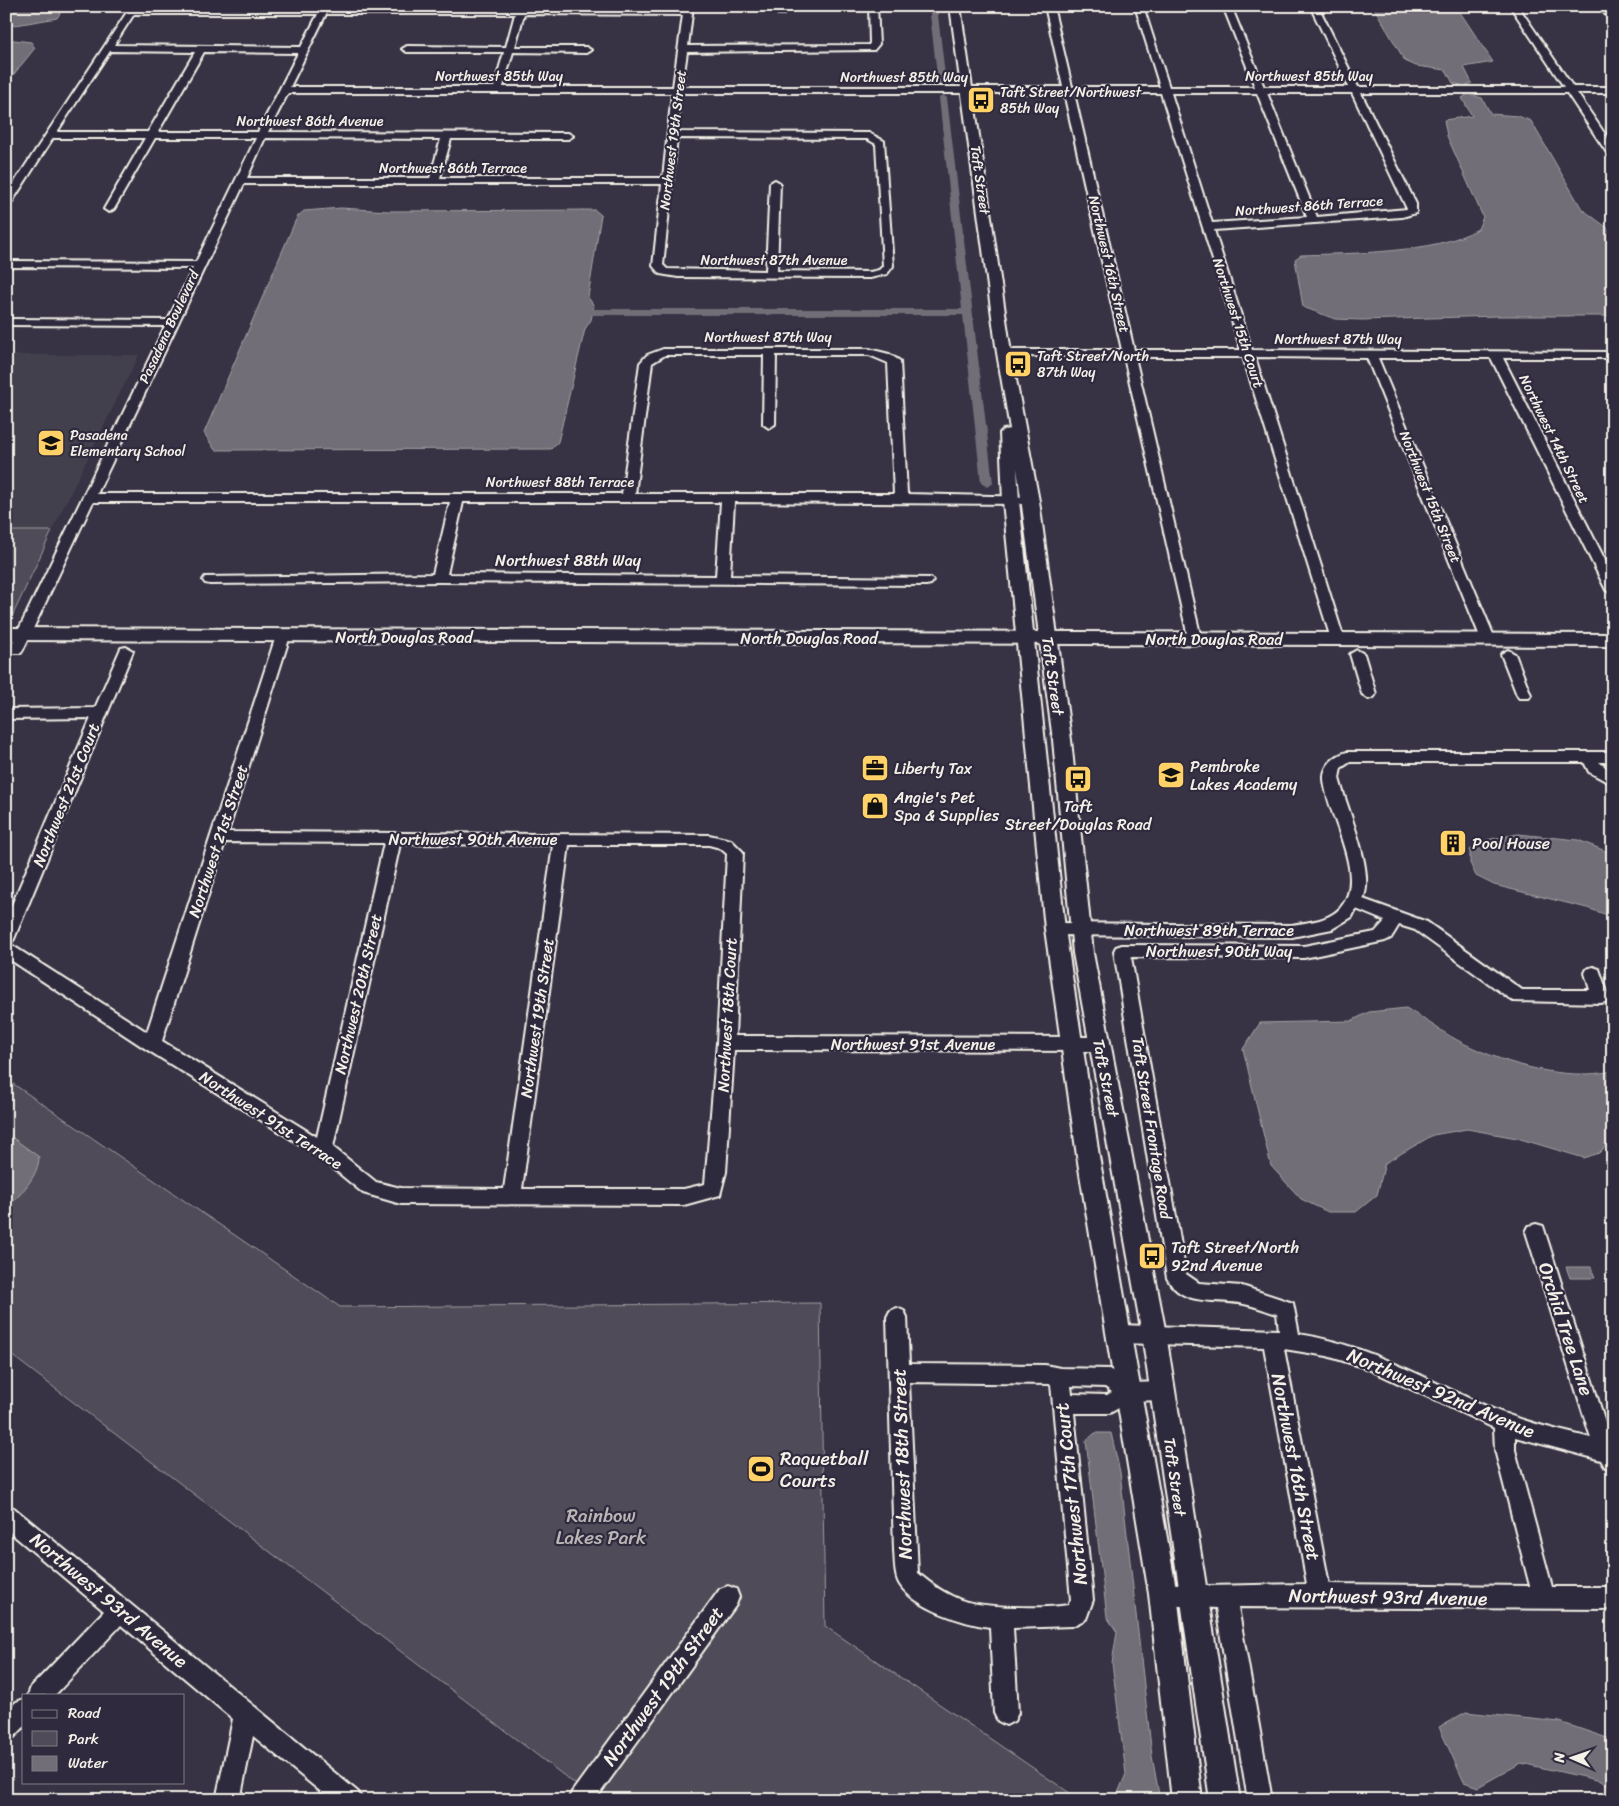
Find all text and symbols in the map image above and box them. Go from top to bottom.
street label: Northwest 85th Way [435,64,564,89]
street label: Northwest 85th Way [1245,64,1374,89]
street label: Northwest 85th Way [840,65,969,90]
street label: Northwest 19th Street [652,69,694,211]
place label: Taft Street/Northwest 85th Way [1000,80,1142,121]
bus stop icon: Taft Street/Northwest 85th Way [966,85,996,115]
street label: Northwest 86th Avenue [237,109,384,134]
street label: Taft Street [963,144,997,217]
street label: Northwest 86th Terrace [379,156,527,181]
street label: Northwest 86th Terrace [1234,188,1384,224]
street label: Northwest 16th Street [1081,193,1137,335]
street label: Northwest 87th Avenue [701,248,848,273]
street label: Northwest 15th Court [1205,255,1271,391]
street label: Pasadena Boulevard [132,265,207,388]
street label: Northwest 87th Way [704,325,832,350]
street label: Northwest 87th Way [1274,327,1402,352]
place label: Taft Street/North 87th Way [1037,344,1149,385]
bus stop icon: Taft Street/North 87th Way [1003,349,1033,379]
street label: Northwest 14th Street [1512,370,1596,508]
place label: Pasadena Elementary School [70,423,187,464]
street label: Northwest 15th Street [1392,427,1468,567]
school or university icon: Pasadena Elementary School [36,428,66,458]
street label: Northwest 88th Terrace [486,470,635,495]
street label: Northwest 88th Way [495,546,642,575]
street label: North Douglas Road [335,623,474,652]
street label: North Douglas Road [740,624,879,653]
street label: North Douglas Road [1145,625,1284,654]
street label: Taft Street [1033,635,1073,718]
street label: Northwest 21st Court [24,719,108,871]
place label: Pembroke Lakes Academy [1190,752,1298,799]
office icon: Liberty Tax [860,753,890,783]
place label: Liberty Tax [894,754,973,783]
school or university icon: Pembroke Lakes Academy [1156,760,1186,790]
street label: Northwest 21st Street [180,761,256,921]
bus stop icon: Taft Street/Douglas Road [1063,764,1093,794]
place label: Angie's Pet Spa & Supplies [893,783,1000,830]
shop icon: Angie's Pet Spa & Supplies [860,791,890,821]
place label: Taft Street/Douglas Road [1005,792,1153,839]
street label: Northwest 90th Avenue [389,825,558,854]
building icon: Pool House [1438,828,1468,858]
place label: Pool House [1472,829,1550,858]
street label: Northwest 20th Street [325,911,391,1077]
street label: Northwest 89th Terrace [1124,916,1294,945]
street label: Northwest 19th Street [511,936,563,1100]
street label: Northwest 18th Court [708,937,746,1093]
street label: Northwest 90th Way [1146,937,1293,966]
street label: Northwest 91st Avenue [831,1030,996,1059]
street label: Taft Street Frontage Road [1123,1035,1181,1223]
street label: Taft Street [1084,1036,1128,1120]
street label: Northwest 91st Terrace [193,1063,349,1178]
place label: Taft Street/North 92nd Avenue [1171,1233,1299,1280]
bus stop icon: Taft Street/North 92nd Avenue [1137,1241,1167,1271]
street label: Orchid Tree Lane [1529,1258,1603,1400]
street label: Northwest 92nd Avenue [1342,1338,1540,1448]
street label: Northwest 18th Street [882,1368,922,1560]
street label: Northwest 16th Street [1262,1370,1330,1564]
street label: Northwest 17th Court [1045,1401,1097,1587]
street label: Taft Street [1155,1436,1195,1519]
place label: Raquetball Courts [780,1442,869,1497]
sports icon: Raquetball Courts [746,1454,776,1484]
park label: Rainbow Lakes Park [556,1499,647,1554]
street label: Northwest 93rd Avenue [22,1524,196,1676]
street label: Northwest 93rd Avenue [1288,1579,1488,1615]
street label: Northwest 19th Street [593,1599,733,1773]
legend [22,1694,185,1784]
text: Road [68,1700,101,1726]
text: Park [68,1726,99,1752]
north arrow [1546,1734,1596,1784]
text: Water [68,1750,108,1776]
text: N [1547,1752,1572,1764]

